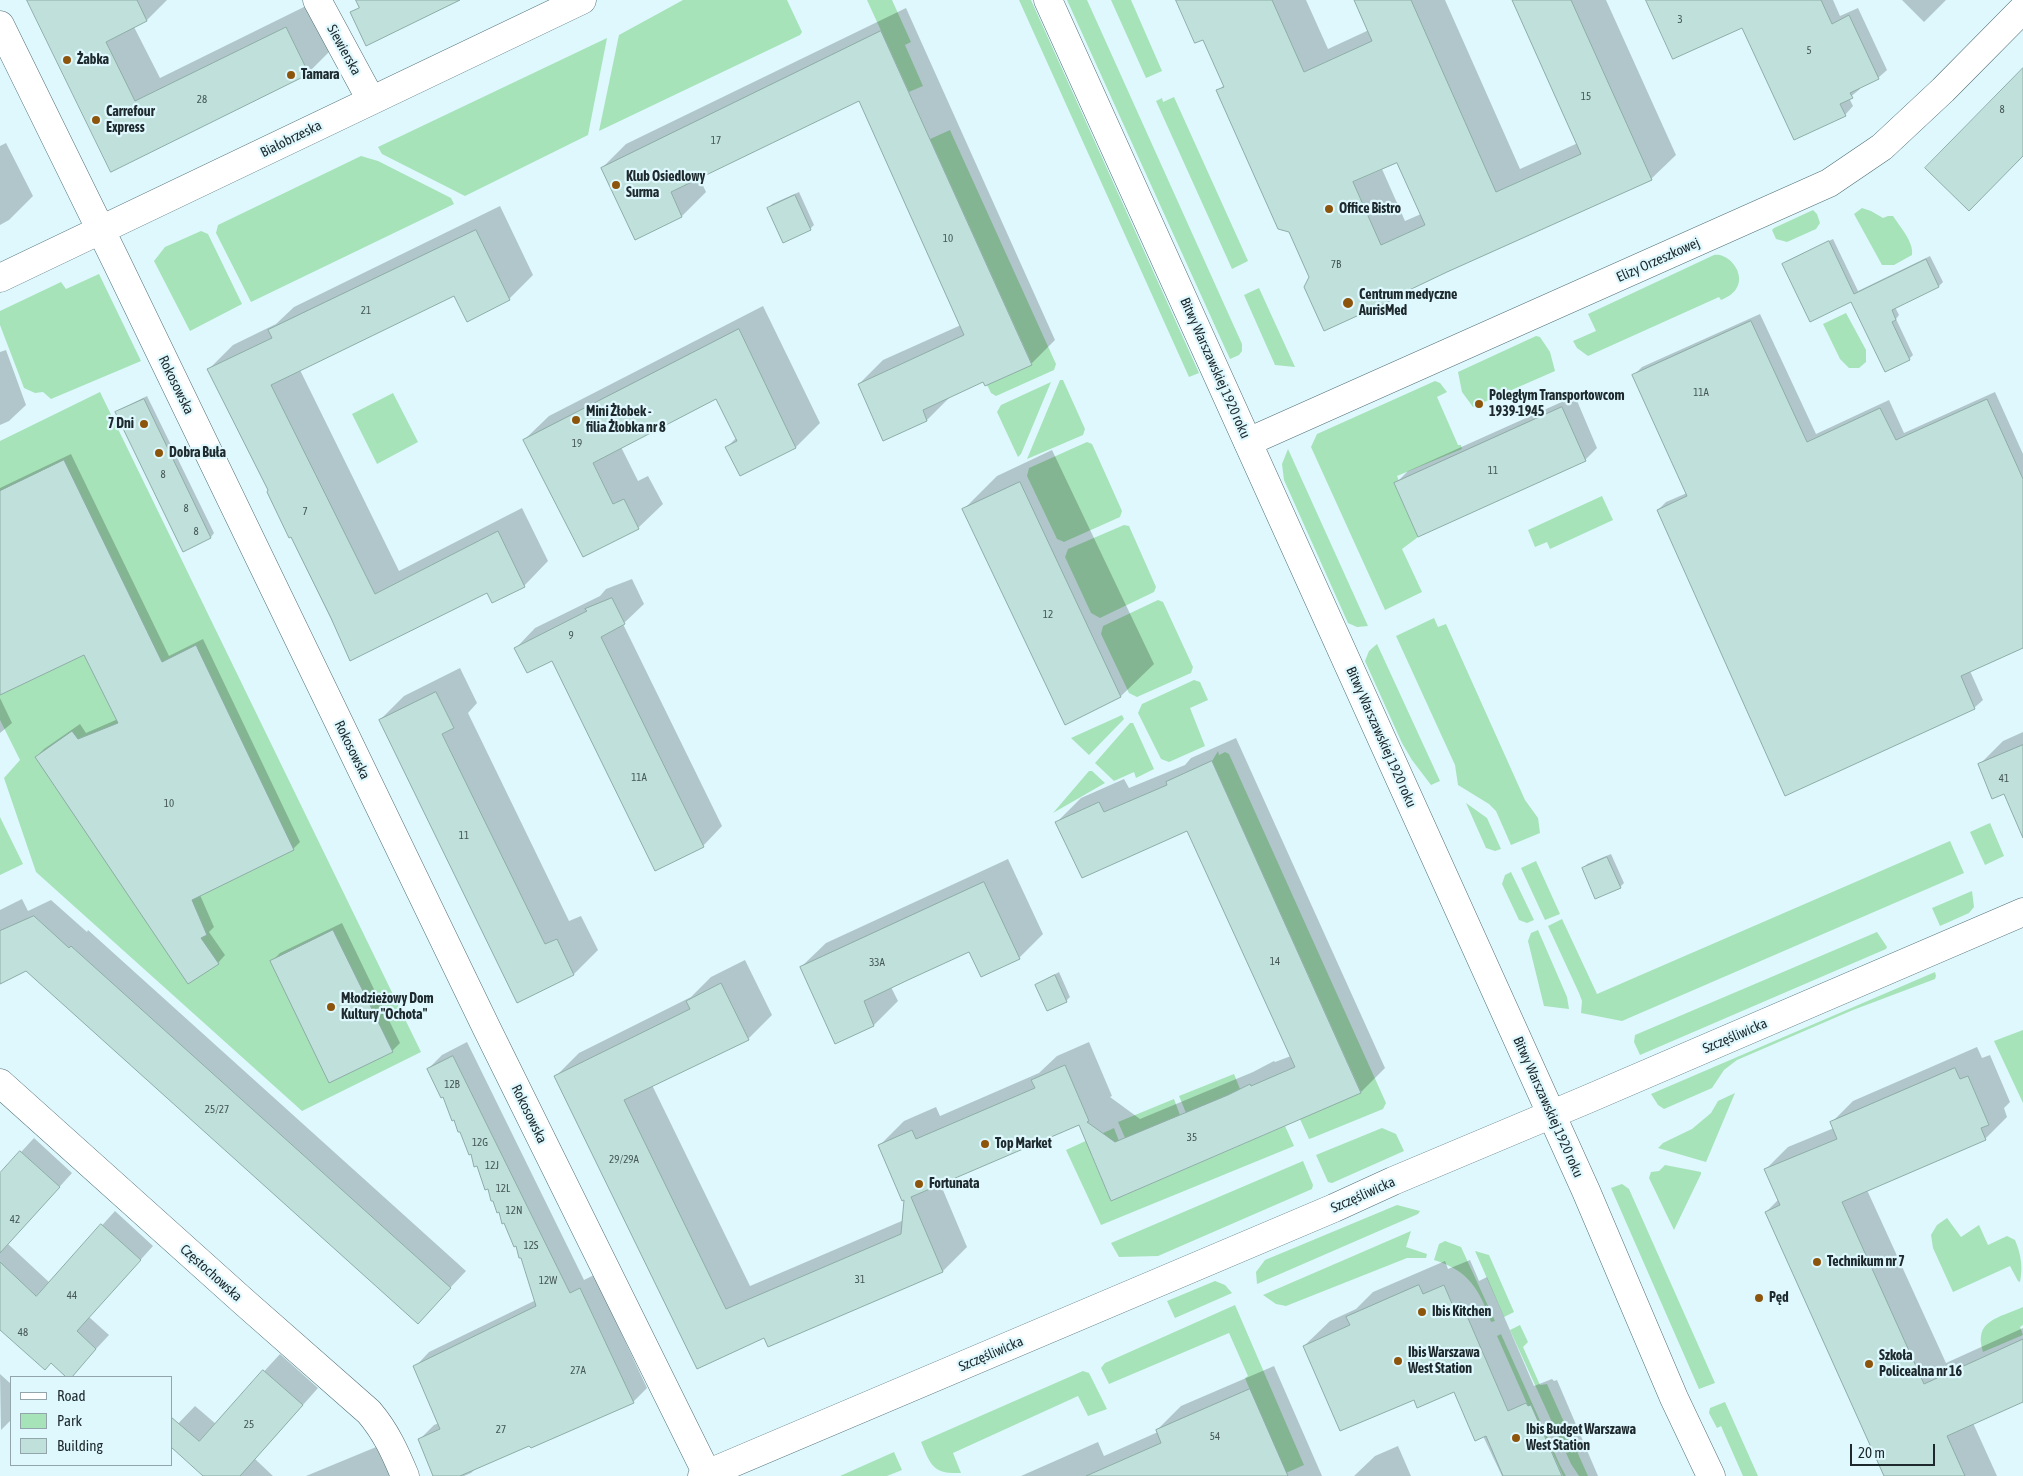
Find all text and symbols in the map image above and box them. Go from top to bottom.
house number: 3 [1677,13,1683,27]
street label: Siewierska [323,22,365,78]
house number: 5 [1806,44,1812,58]
place label: Żabka [77,52,109,68]
marker: Żabka [61,54,73,66]
place label: Tamara [301,67,340,83]
marker: Tamara [285,69,297,81]
house number: 15 [1581,90,1591,104]
house number: 28 [197,93,207,107]
house number: 8 [1999,103,2005,117]
place label: Carrefour Express [106,104,155,136]
marker: Carrefour Express [90,114,102,126]
street label: Białobrzeska [258,117,324,161]
house number: 17 [711,134,721,148]
place label: Klub Osiedlowy Surma [626,169,705,202]
marker: Klub Osiedlowy Surma [610,179,622,191]
place label: Office Bistro [1339,201,1401,217]
marker: Office Bistro [1323,203,1335,215]
house number: 10 [943,232,953,246]
street label: Elizy Orzeszkowej [1614,234,1702,286]
house number: 7B [1331,258,1341,272]
place label: Centrum medyczne AurisMed [1359,287,1457,320]
street label: Bitwy Warszawskiej 1920 roku [1176,295,1254,441]
marker: Centrum medyczne AurisMed [1341,296,1355,310]
house number: 21 [361,304,371,318]
street label: Rokosowska [155,353,197,417]
house number: 11A [1693,386,1709,400]
place label: Poległym Transportowcom 1939-1945 [1489,388,1625,421]
marker: Poległym Transportowcom 1939-1945 [1473,398,1485,410]
place label: Mini Żłobek - filia Żłobka nr 8 [586,404,666,437]
marker: Mini Żłobek - filia Żłobka nr 8 [570,414,582,426]
place label: 7 Dni [108,416,134,432]
marker: 7 Dni [138,418,150,430]
house number: 19 [572,437,582,451]
place label: Dobra Buła [169,445,226,461]
marker: Dobra Buła [153,447,165,459]
house number: 11 [1488,464,1498,478]
house number: 8 [160,468,166,482]
house number: 8 [183,502,189,516]
house number: 7 [302,505,308,519]
house number: 8 [193,525,199,539]
house number: 12 [1043,608,1053,622]
house number: 9 [568,629,574,643]
street label: Bitwy Warszawskiej 1920 roku [1342,664,1420,810]
street label: Rokosowska [331,718,373,782]
house number: 11A [631,771,647,785]
house number: 41 [1999,772,2009,786]
house number: 10 [164,797,174,811]
house number: 11 [459,829,469,843]
house number: 14 [1270,955,1280,969]
house number: 33A [869,956,885,970]
place label: Młodzieżowy Dom Kultury "Ochota" [341,991,434,1024]
marker: Młodzieżowy Dom Kultury "Ochota" [325,1001,337,1013]
street label: Szczęśliwicka [1700,1015,1770,1057]
street label: Bitwy Warszawskiej 1920 roku [1509,1034,1587,1180]
house number: 12B [444,1078,460,1092]
street label: Rokosowska [508,1082,550,1146]
house number: 25/27 [205,1103,229,1117]
house number: 35 [1187,1131,1197,1145]
house number: 12G [472,1136,488,1150]
place label: Top Market [995,1136,1052,1152]
marker: Top Market [979,1138,991,1150]
house number: 29/29A [609,1153,639,1167]
house number: 12J [485,1159,499,1173]
street label: Szczęśliwicka [1328,1173,1398,1217]
place label: Fortunata [929,1176,980,1192]
marker: Fortunata [913,1178,925,1190]
house number: 12L [496,1182,510,1196]
house number: 12N [506,1204,522,1218]
house number: 42 [10,1213,20,1227]
house number: 12S [524,1239,538,1253]
street label: Częstochowska [177,1241,245,1305]
place label: Technikum nr 7 [1827,1254,1905,1270]
marker: Technikum nr 7 [1811,1256,1823,1268]
house number: 31 [855,1273,865,1287]
house number: 12W [539,1274,557,1288]
house number: 44 [67,1289,77,1303]
place label: Pęd [1769,1290,1789,1306]
marker: Pęd [1753,1292,1765,1304]
place label: Ibis Kitchen [1432,1304,1491,1320]
marker: Ibis Kitchen [1416,1306,1428,1318]
house number: 48 [18,1326,28,1340]
street label: Szczęśliwicka [956,1333,1026,1375]
place label: Ibis Warszawa West Station [1408,1345,1480,1378]
place label: Szkoła Policealna nr 16 [1879,1348,1962,1380]
marker: Ibis Warszawa West Station [1392,1355,1404,1367]
marker: Szkoła Policealna nr 16 [1863,1358,1875,1370]
house number: 27A [570,1364,586,1378]
legend [10,1376,172,1466]
text: Road [57,1387,86,1404]
text: Park [57,1412,82,1429]
house number: 25 [244,1418,254,1432]
place label: Ibis Budget Warszawa West Station [1526,1422,1636,1454]
house number: 27 [496,1423,506,1437]
house number: 54 [1210,1430,1220,1444]
marker: Ibis Budget Warszawa West Station [1510,1432,1522,1444]
scale bar [1853,1434,1938,1466]
text: Building [57,1437,103,1454]
text: 20 m [1858,1444,1885,1461]

